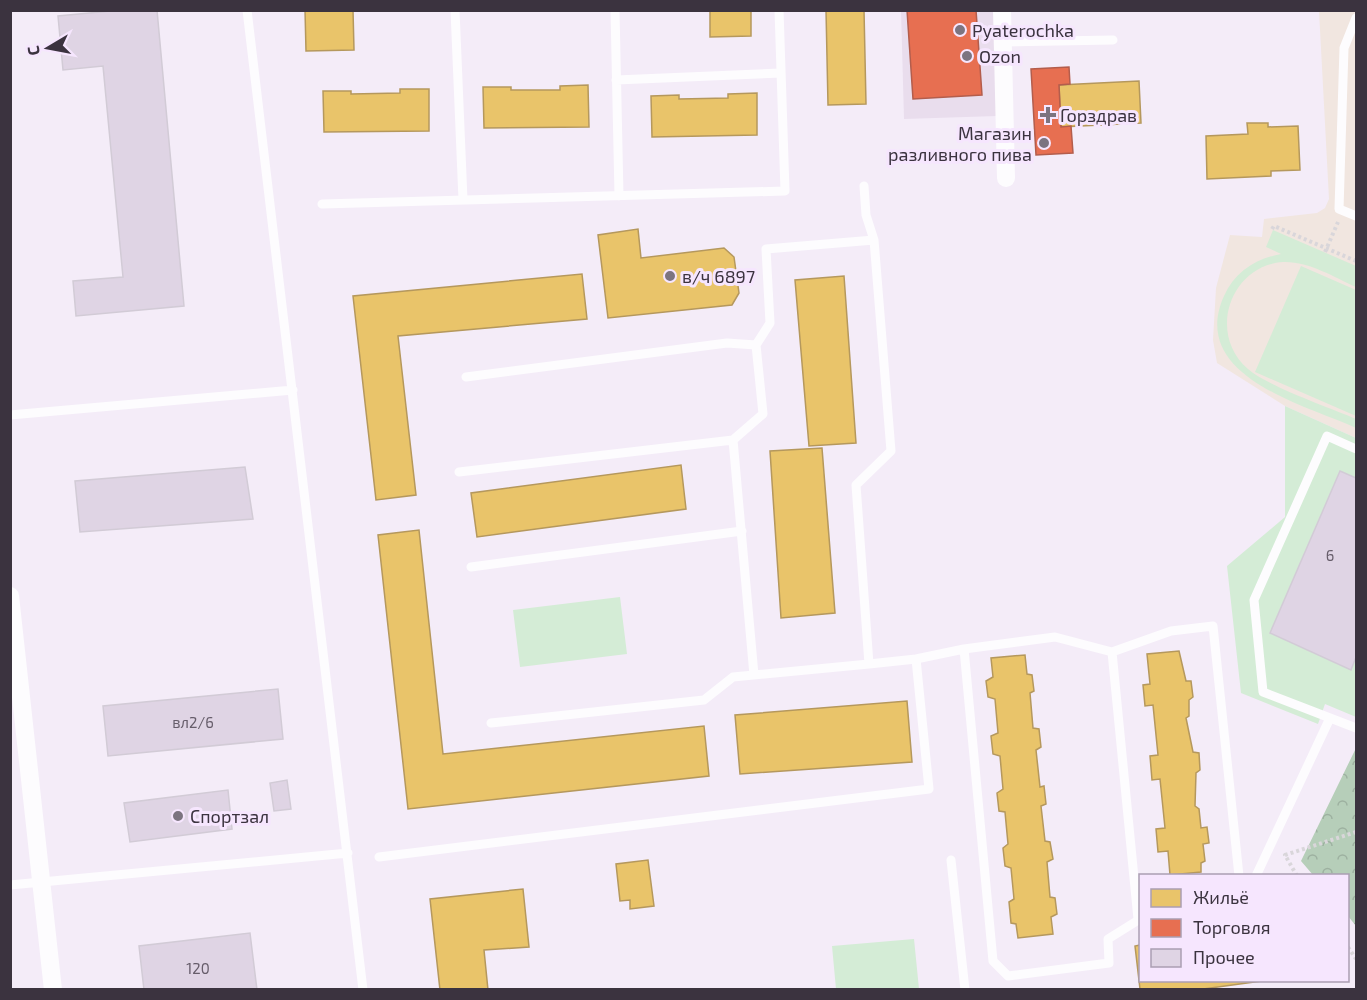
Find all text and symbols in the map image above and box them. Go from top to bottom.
north arrow [18,18,78,78]
place label: Pyaterochka [972,19,1074,41]
marker: Pyaterochka [953,23,967,37]
text: С [23,44,43,57]
place label: Ozon [979,45,1021,67]
marker: Ozon [960,49,974,63]
place label: Горздрав [1060,104,1137,126]
marker: Горздрав [1041,108,1055,122]
place label: Магазин разливного пива [888,122,1032,165]
marker: Магазин разливного пива [1037,136,1051,150]
place label: в/ч 6897 [682,265,755,287]
marker: в/ч 6897 [663,269,677,283]
house number: 6 [1326,546,1334,564]
house number: вл2/6 [172,713,214,731]
place label: Спортзал [190,805,269,827]
marker: Спортзал [171,809,185,823]
legend [1139,874,1349,982]
text: Жильё [1193,886,1249,908]
text: Торговля [1193,916,1271,938]
text: Прочее [1193,946,1255,968]
house number: 120 [186,959,210,977]

